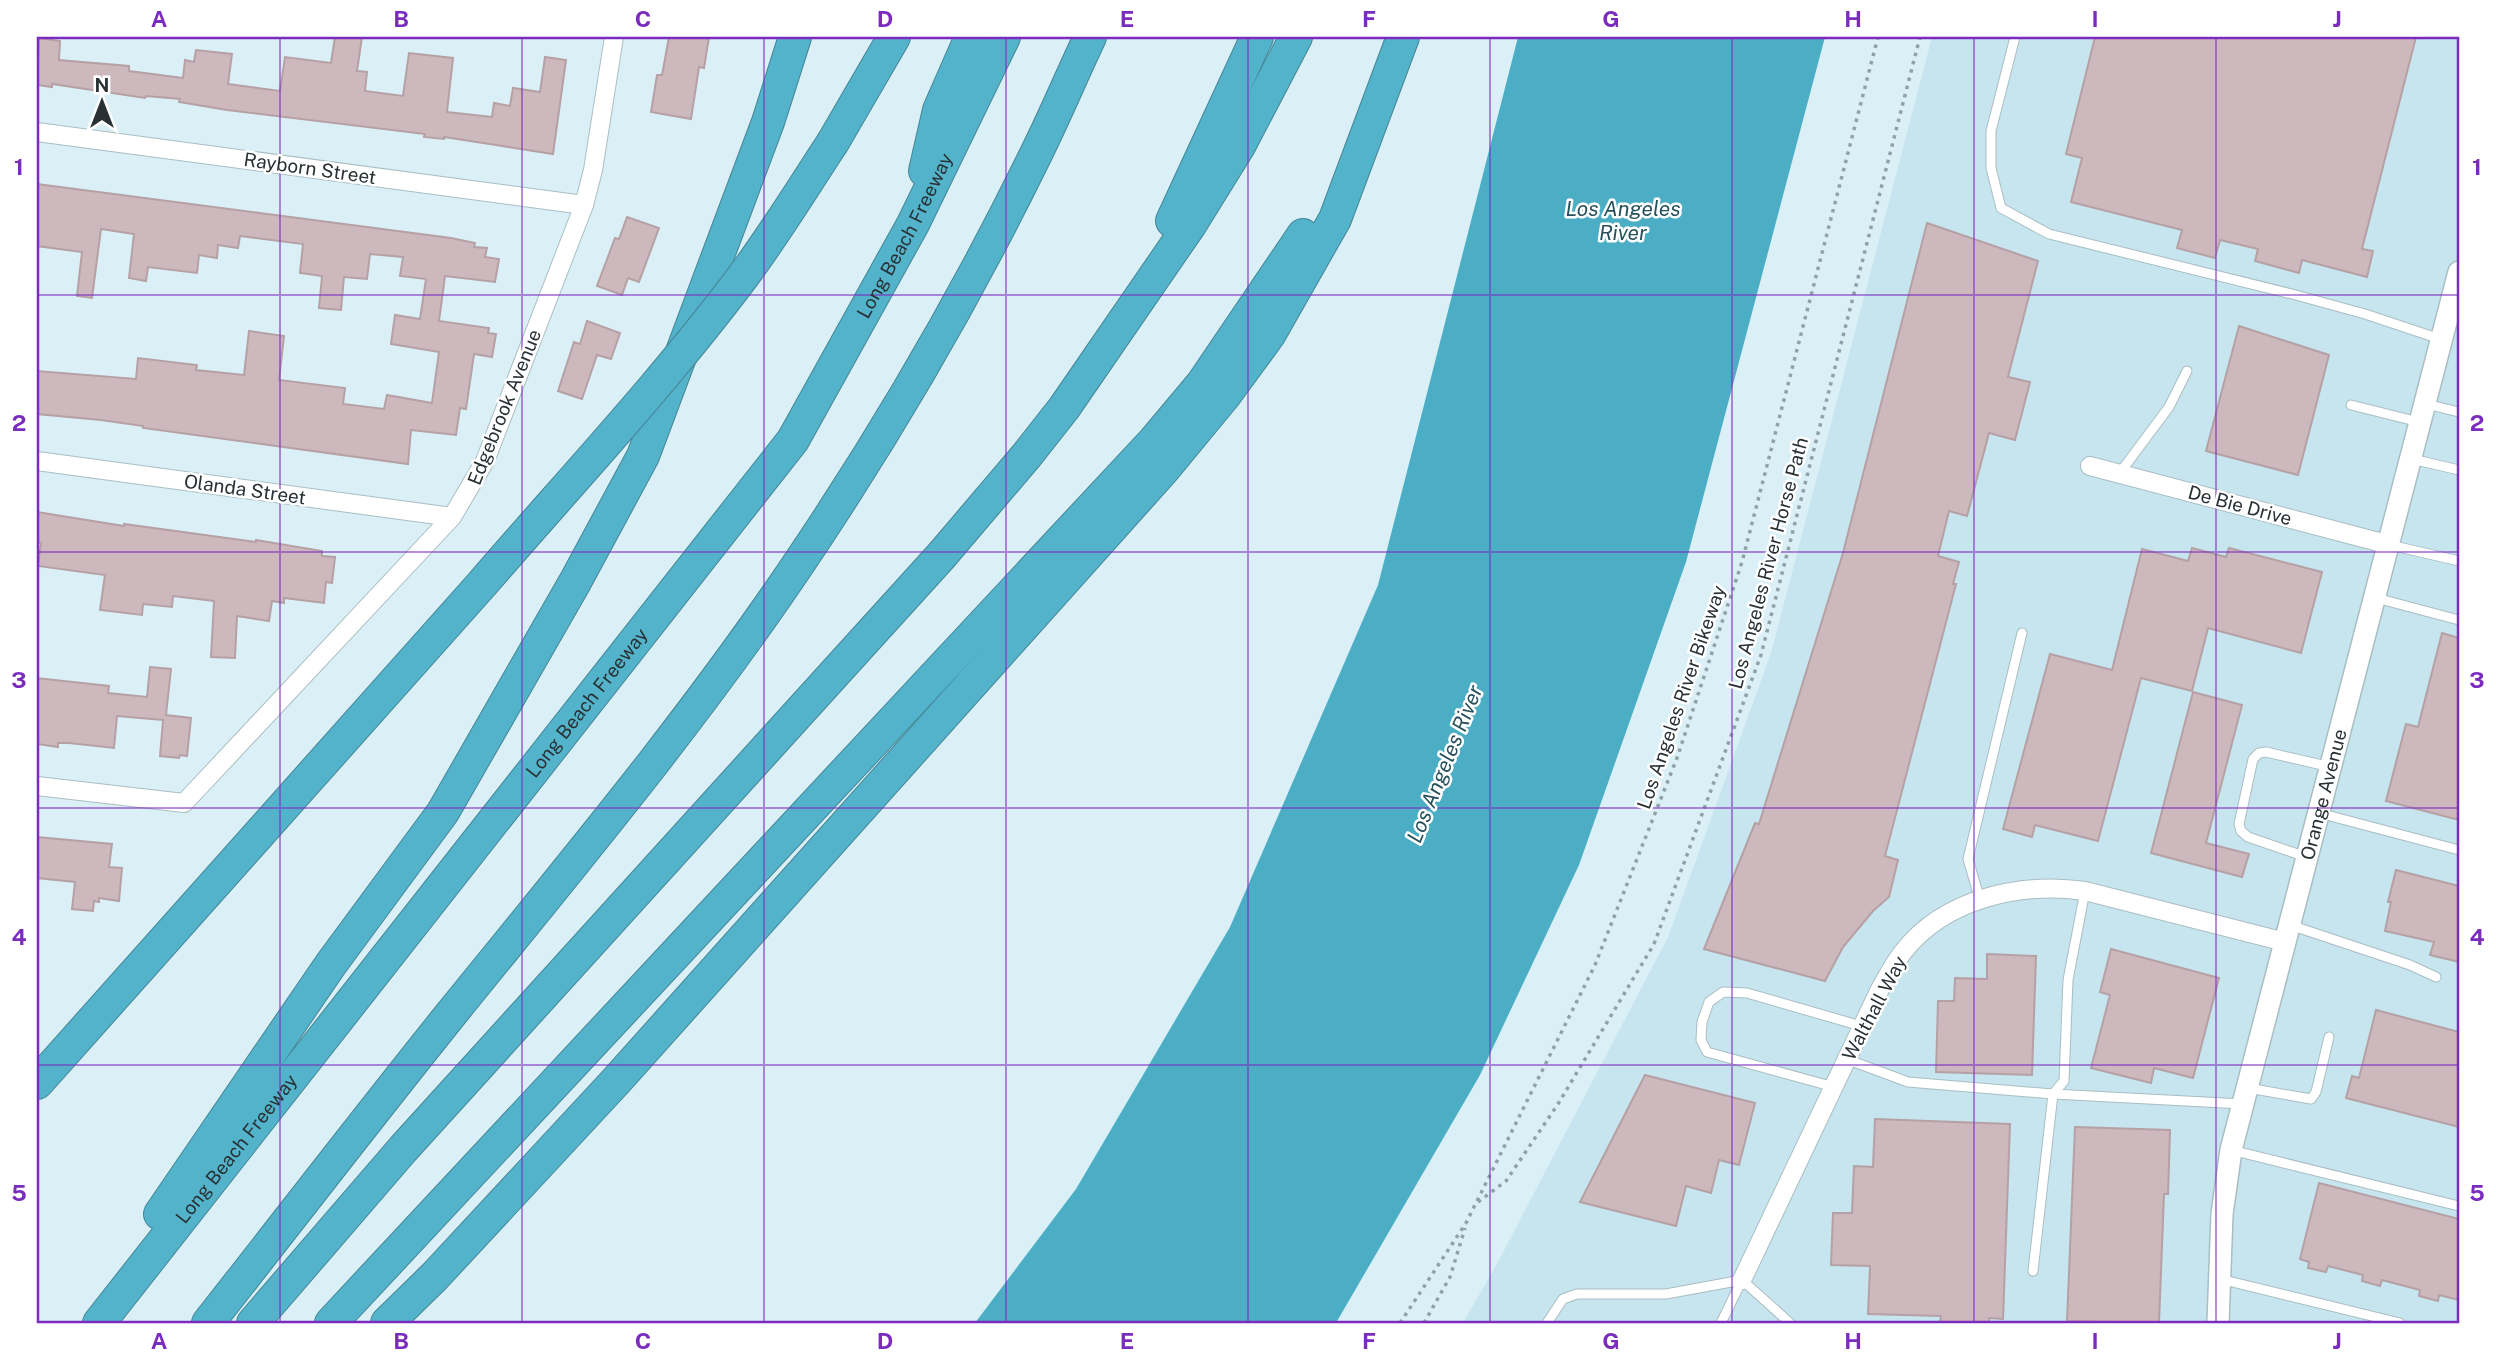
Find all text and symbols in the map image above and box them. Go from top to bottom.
text: A [151,5,168,32]
text: B [393,5,409,32]
text: C [635,5,651,32]
text: D [877,5,893,32]
text: E [1120,5,1134,32]
text: F [1362,5,1376,32]
text: G [1602,5,1620,32]
text: H [1844,5,1862,32]
text: I [2091,5,2099,32]
text: J [2332,5,2342,32]
north arrow [66,66,136,136]
text: N [95,74,109,96]
street label: Rayborn Street [242,148,378,188]
street label: Long Beach Freeway [852,149,957,322]
text: 1 [14,153,24,180]
text: 1 [2472,153,2482,180]
water label: Los Angeles River [1566,196,1680,245]
street label: Edgebrook Avenue [463,326,545,488]
text: 2 [12,409,26,436]
text: 2 [2470,409,2484,436]
street label: Los Angeles River Horse Path [1724,435,1812,691]
street label: Olanda Street [183,470,307,508]
street label: De Bie Drive [2186,481,2294,529]
street label: Los Angeles River Bikeway [1632,582,1730,812]
street label: Long Beach Freeway [521,624,652,782]
text: 3 [11,666,27,693]
text: 3 [2469,666,2485,693]
water label: Los Angeles River [1402,680,1488,846]
street label: Orange Avenue [2296,727,2351,862]
text: 4 [11,923,27,950]
text: 4 [2469,923,2485,950]
street label: Walthall Way [1837,952,1911,1064]
street label: Long Beach Freeway [171,1070,302,1227]
text: 5 [11,1179,27,1206]
text: 5 [2469,1179,2485,1206]
text: A [151,1327,168,1354]
text: B [393,1327,409,1354]
text: C [635,1327,651,1354]
text: D [877,1327,893,1354]
text: E [1120,1327,1134,1354]
text: F [1362,1327,1376,1354]
text: G [1602,1327,1620,1354]
text: H [1844,1327,1862,1354]
text: I [2091,1327,2099,1354]
text: J [2332,1327,2342,1354]

